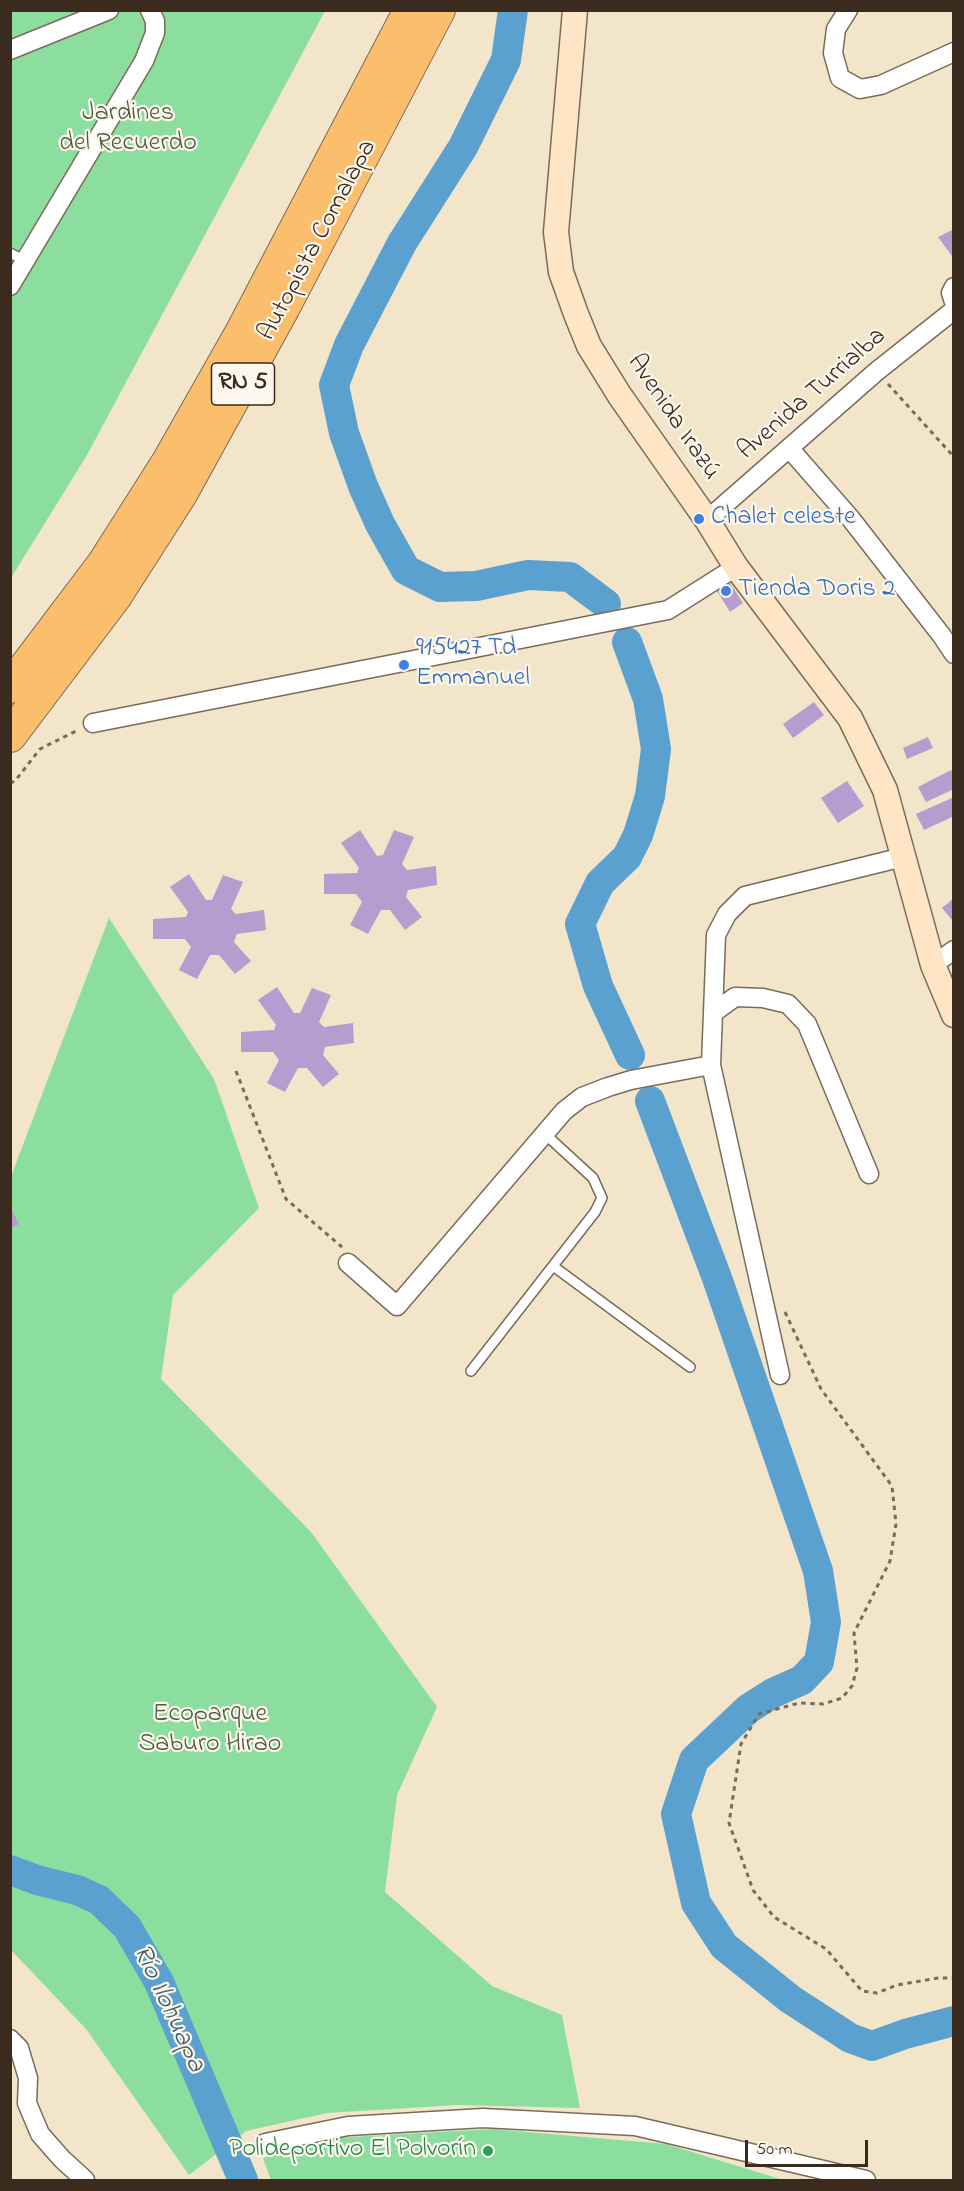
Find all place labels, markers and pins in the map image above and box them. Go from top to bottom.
place label: Chalet celeste [711,503,856,535]
marker: Chalet celeste [692,512,706,526]
place label: Tienda Doris 2 [738,575,895,607]
marker: Tienda Doris 2 [719,584,733,598]
place label: 915427 Td Emmanuel [416,634,530,696]
marker: 915427 Td Emmanuel [397,658,411,672]
place label: Polideportivo El Polvorín [229,2135,476,2167]
marker: Polideportivo El Polvorín [481,2144,495,2158]

